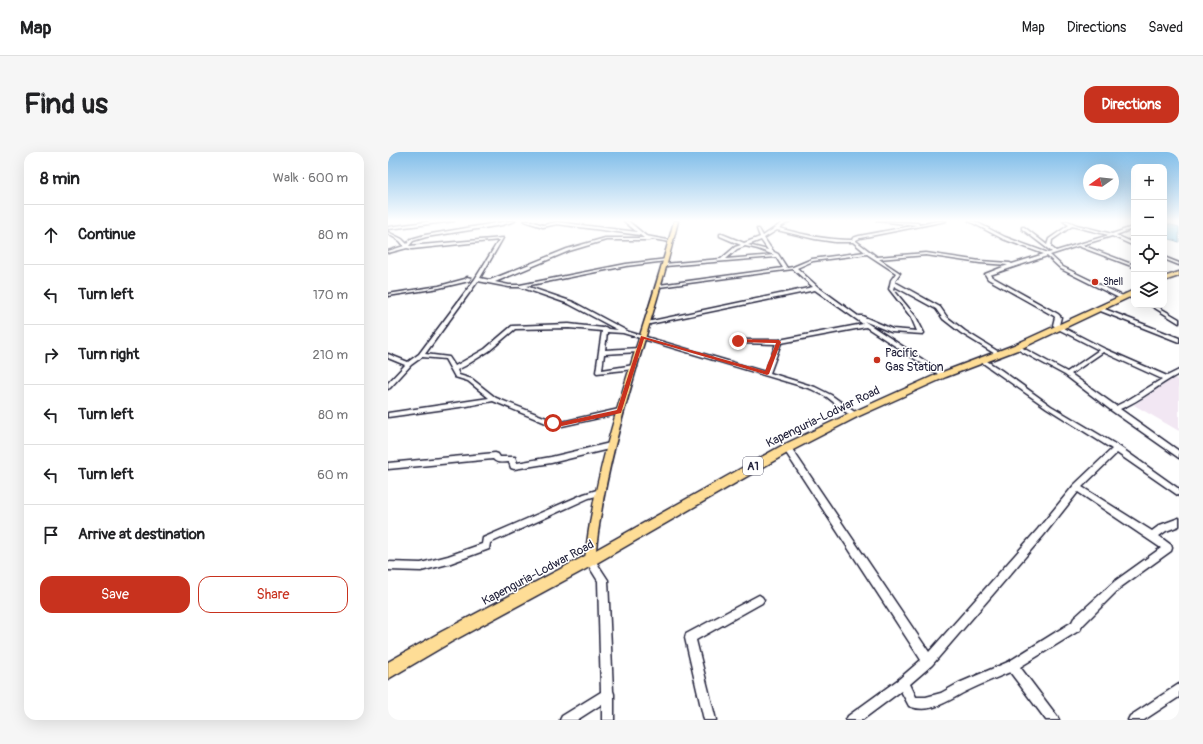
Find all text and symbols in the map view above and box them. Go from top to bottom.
text: Map [20,16,51,40]
text: Map [1022,19,1045,36]
text: Directions [1067,19,1126,36]
text: Saved [1148,19,1183,36]
button: Directions [1084,86,1179,123]
text: Find us [24,87,108,122]
north arrow [1083,164,1119,200]
map controls [1131,164,1167,308]
button: + [1131,164,1167,200]
text: 8 min [40,168,80,189]
text: Walk · 600 m [273,170,348,186]
button: − [1131,200,1167,236]
icon: ahead [40,224,62,246]
text: Continue [78,225,136,244]
text: 80 m [318,227,348,243]
button: locate [1131,236,1167,272]
button: layers [1131,272,1167,308]
place label: Shell [1103,276,1123,288]
marker: Shell [1090,277,1100,287]
icon: left [40,284,62,306]
text: Turn left [78,285,134,304]
text: 170 m [313,287,348,303]
route end [729,332,747,350]
icon: right [40,344,62,366]
text: Turn right [78,345,139,364]
place label: Pacific Gas Station [885,346,944,375]
text: 210 m [312,347,348,363]
marker: Pacific Gas Station [872,355,882,365]
street label: Kapenguria-Lodwar Road [764,383,882,451]
icon: left [40,404,62,426]
text: Turn left [78,405,134,424]
text: 80 m [318,407,348,423]
route start [544,414,562,432]
road number: A1 [743,457,763,475]
icon: left [40,464,62,486]
text: Turn left [78,465,134,484]
text: 60 m [317,467,348,483]
icon: arrive [40,524,62,546]
text: Arrive at destination [78,525,205,544]
street label: Kapenguria-Lodwar Road [479,537,597,609]
button: Save [40,576,190,613]
button: Share [198,576,348,613]

